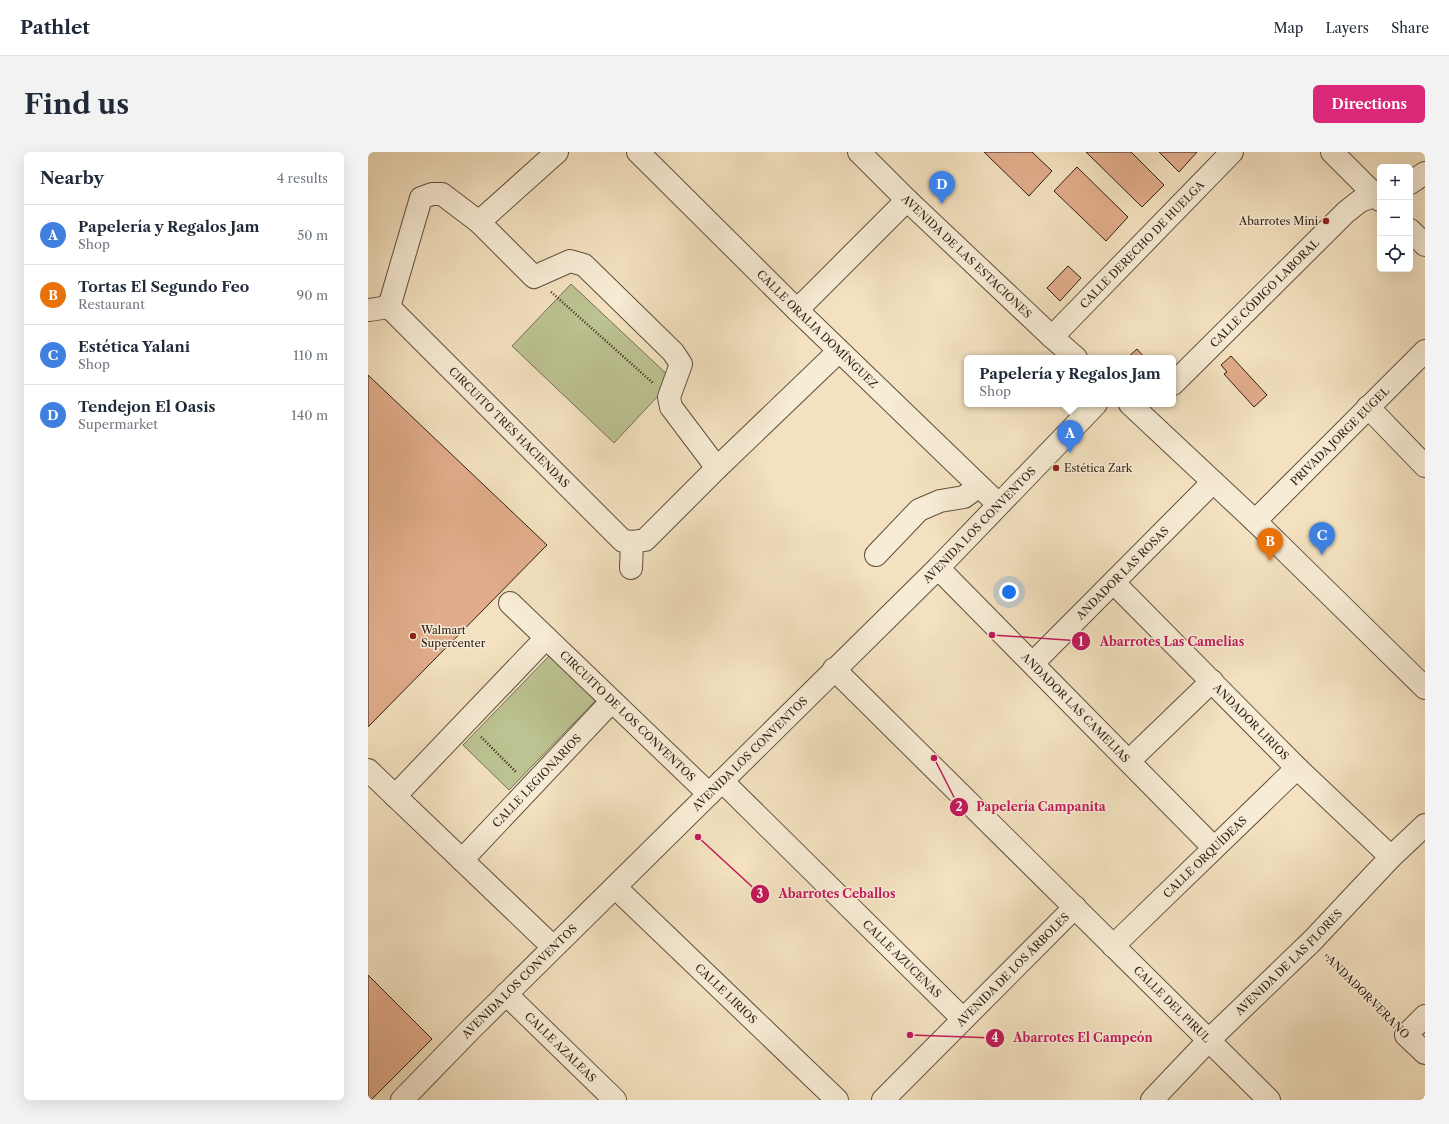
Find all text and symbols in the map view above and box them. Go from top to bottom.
text: Pathlet [20,16,90,39]
text: Map [1273,19,1303,37]
text: Layers [1325,19,1369,37]
text: Share [1391,19,1429,37]
button: Directions [1313,85,1425,123]
text: Find us [24,87,129,121]
map controls [1377,164,1413,272]
button: + [1377,164,1413,200]
text: Nearby [40,168,104,188]
text: 4 results [277,170,328,186]
pin: D [929,171,955,204]
street label: CALLE DERECHO DE HUELGA [1077,177,1208,311]
street label: AVENIDA DE LAS ESTACIONES [898,191,1035,321]
button: − [1377,200,1413,236]
place label: Abarrotes Mini [1238,214,1319,228]
marker: Abarrotes Mini [1321,216,1331,226]
text: Papelería y Regalos Jam [78,217,260,236]
text: A [48,227,58,243]
text: 50 m [297,227,328,243]
street label: CALLE CÓDIGO LABORAL [1207,235,1323,350]
text: Shop [78,236,110,252]
button: locate [1377,236,1413,272]
street label: CALLE ORALIA DOMÍNGUEZ [754,267,881,391]
text: Tortas El Segundo Feo [78,277,249,296]
text: B [48,287,58,303]
text: 90 m [297,287,328,303]
text: Restaurant [78,296,145,312]
text: Estética Yalani [78,337,190,356]
text: C [48,347,58,363]
text: 110 m [293,347,328,363]
popup [964,355,1176,407]
text: Shop [78,356,110,372]
street label: CIRCUITO TRES HACIENDAS [446,364,573,491]
text: Papelería y Regalos Jam [979,364,1161,383]
text: Shop [979,383,1011,399]
street label: PRIVADA JORGE EUGEL [1288,383,1393,488]
text: Tendejon El Oasis [78,397,216,416]
text: D [47,407,59,423]
text: 140 m [291,407,328,423]
text: Supermarket [78,416,158,432]
pin: A [1057,420,1083,453]
place label: Estética Zark [1064,461,1133,475]
marker: Estética Zark [1051,463,1061,473]
street label: AVENIDA LOS CONVENTOS [919,464,1039,587]
pin: C [1309,522,1335,555]
street label: ANDADOR LAS ROSAS [1073,523,1172,623]
pin: B [1257,528,1283,561]
your location [999,582,1019,602]
place label: Walmart Supercenter [420,623,486,650]
callout: Abarrotes Las Camelias [1071,629,1252,653]
marker: Walmart Supercenter [408,631,418,641]
text: 1 [1078,634,1084,649]
text: Abarrotes Las Camelias [1099,634,1245,649]
street label: CIRCUITO DE LOS CONVENTOS [557,648,698,784]
street label: ANDADOR LAS CAMELIAS [1018,649,1133,766]
street label: ANDADOR LIRIOS [1210,680,1292,763]
street label: AVENIDA LOS CONVENTOS [689,694,811,814]
street label: CALLE LEGIONARIOS [489,731,584,830]
callout: Papelería Campanita [949,795,1114,819]
text: 2 [955,799,963,814]
text: Papelería Campanita [976,799,1107,814]
street label: CALLE ORQUÍDEAS [1160,813,1250,901]
callout: Abarrotes Ceballos [750,882,904,906]
text: 3 [757,886,764,901]
text: Abarrotes Ceballos [777,886,896,901]
street label: AVENIDA DE LAS FLORES [1231,906,1345,1019]
street label: AVENIDA DE LOS ÁRBOLES [953,910,1072,1030]
street label: CALLE AZUCENAS [860,917,944,1001]
street label: AVENIDA LOS CONVENTOS [458,921,580,1042]
street label: ANDADOR VERANO [1323,952,1412,1041]
street label: CALLE LIRIOS [692,961,760,1027]
street label: CALLE DEL PIRUL [1131,963,1214,1046]
street label: CALLE AZALEAS [522,1009,599,1085]
callout: Abarrotes El Campeón [985,1026,1160,1050]
text: 4 [991,1030,999,1045]
text: Abarrotes El Campeón [1012,1030,1153,1045]

